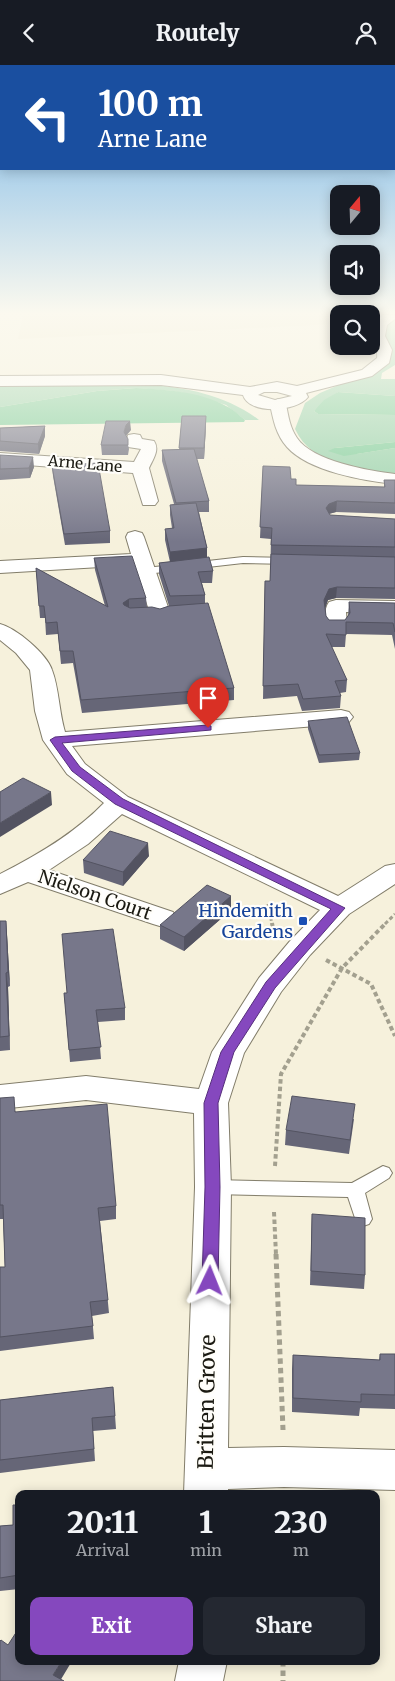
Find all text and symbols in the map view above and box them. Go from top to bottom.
icon: back [15,19,43,47]
text: Routely [156,19,239,47]
icon: person [352,19,380,47]
text: 100 m [98,82,203,126]
icon: left [15,85,80,150]
text: Arne Lane [98,125,207,153]
north arrow [330,185,380,235]
map controls [330,185,380,355]
button: sound [330,245,380,295]
button: search [330,305,380,355]
street label: Arne Lane [46,451,123,476]
pin [187,677,229,728]
icon: arrive [194,684,222,712]
street label: Nielson Court [35,864,155,925]
place label: Hindemith Gardens [198,899,293,943]
marker: Hindemith Gardens [297,915,309,927]
position arrow [183,1254,235,1306]
street label: Britten Grove [192,1334,221,1470]
text: 20:11 [67,1503,138,1541]
text: 1 [199,1503,213,1541]
text: 230 [274,1503,328,1541]
text: Arrival [76,1540,129,1560]
text: min [190,1540,222,1560]
text: m [293,1540,309,1560]
button: Exit [30,1597,193,1655]
button: Share [203,1597,365,1655]

